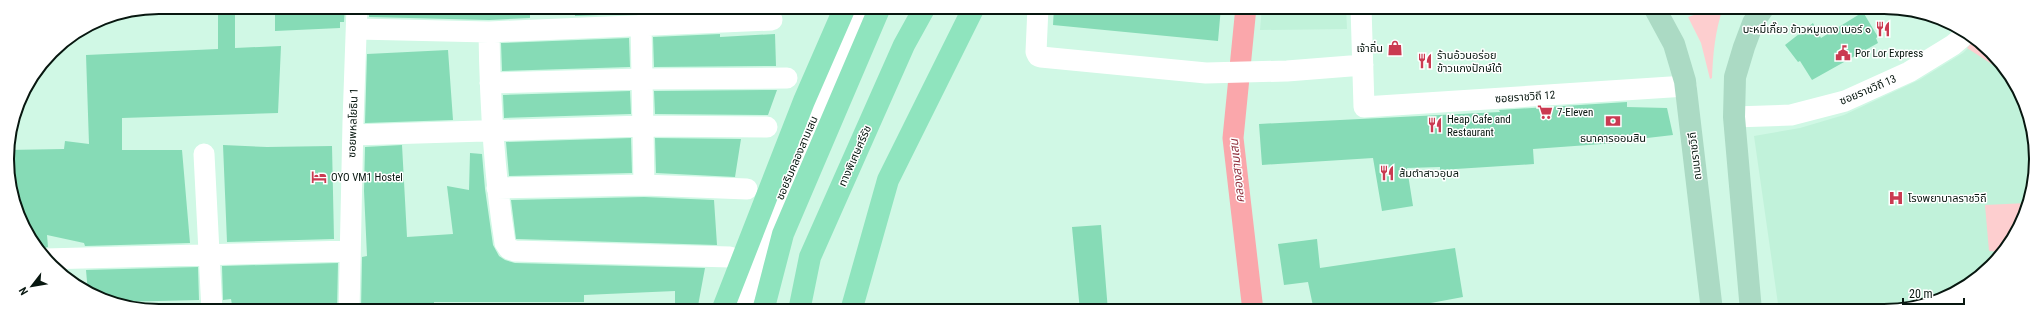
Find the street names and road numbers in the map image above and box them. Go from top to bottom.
street label: ซอยราชวิถี 13 [1838,72,1898,108]
street label: ซอยพหลโยธิน 1 [345,88,361,158]
street label: ซอยราชวิถี 12 [1494,88,1556,106]
street label: ซอยริมคลองสามเสน [773,114,821,202]
street label: ทางพิเศษศรีรัช [836,123,874,189]
street label: ถนนราชวิถี [1686,131,1704,181]

